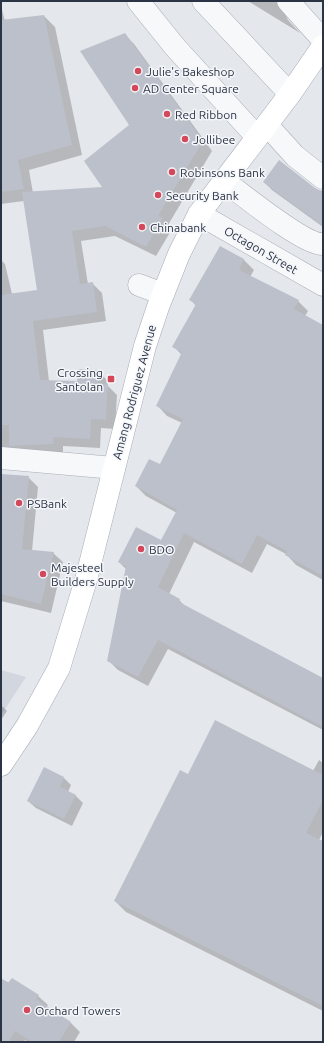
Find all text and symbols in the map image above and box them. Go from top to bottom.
place label: Julie's Bakeshop [146,65,235,78]
marker: Julie's Bakeshop [133,66,143,76]
place label: AD Center Square [143,82,239,95]
marker: AD Center Square [130,83,140,93]
place label: Red Ribbon [175,108,237,121]
marker: Red Ribbon [162,109,172,119]
place label: Jollibee [193,133,235,146]
marker: Jollibee [180,134,190,144]
place label: Robinsons Bank [180,166,265,179]
marker: Robinsons Bank [167,167,177,177]
place label: Security Bank [166,189,239,202]
marker: Security Bank [153,190,163,200]
place label: Chinabank [150,221,206,234]
marker: Chinabank [137,222,147,232]
street label: Octagon Street [222,224,300,276]
street label: Amang Rodriguez Avenue [110,323,158,461]
place label: Crossing Santolan [56,366,103,393]
marker: Crossing Santolan [106,374,116,384]
place label: PSBank [27,497,67,510]
marker: PSBank [14,498,24,508]
place label: BDO [149,543,174,556]
marker: BDO [136,544,146,554]
place label: Majesteel Builders Supply [51,561,134,588]
marker: Majesteel Builders Supply [38,569,48,579]
place label: Orchard Towers [35,1004,121,1017]
marker: Orchard Towers [22,1005,32,1015]

